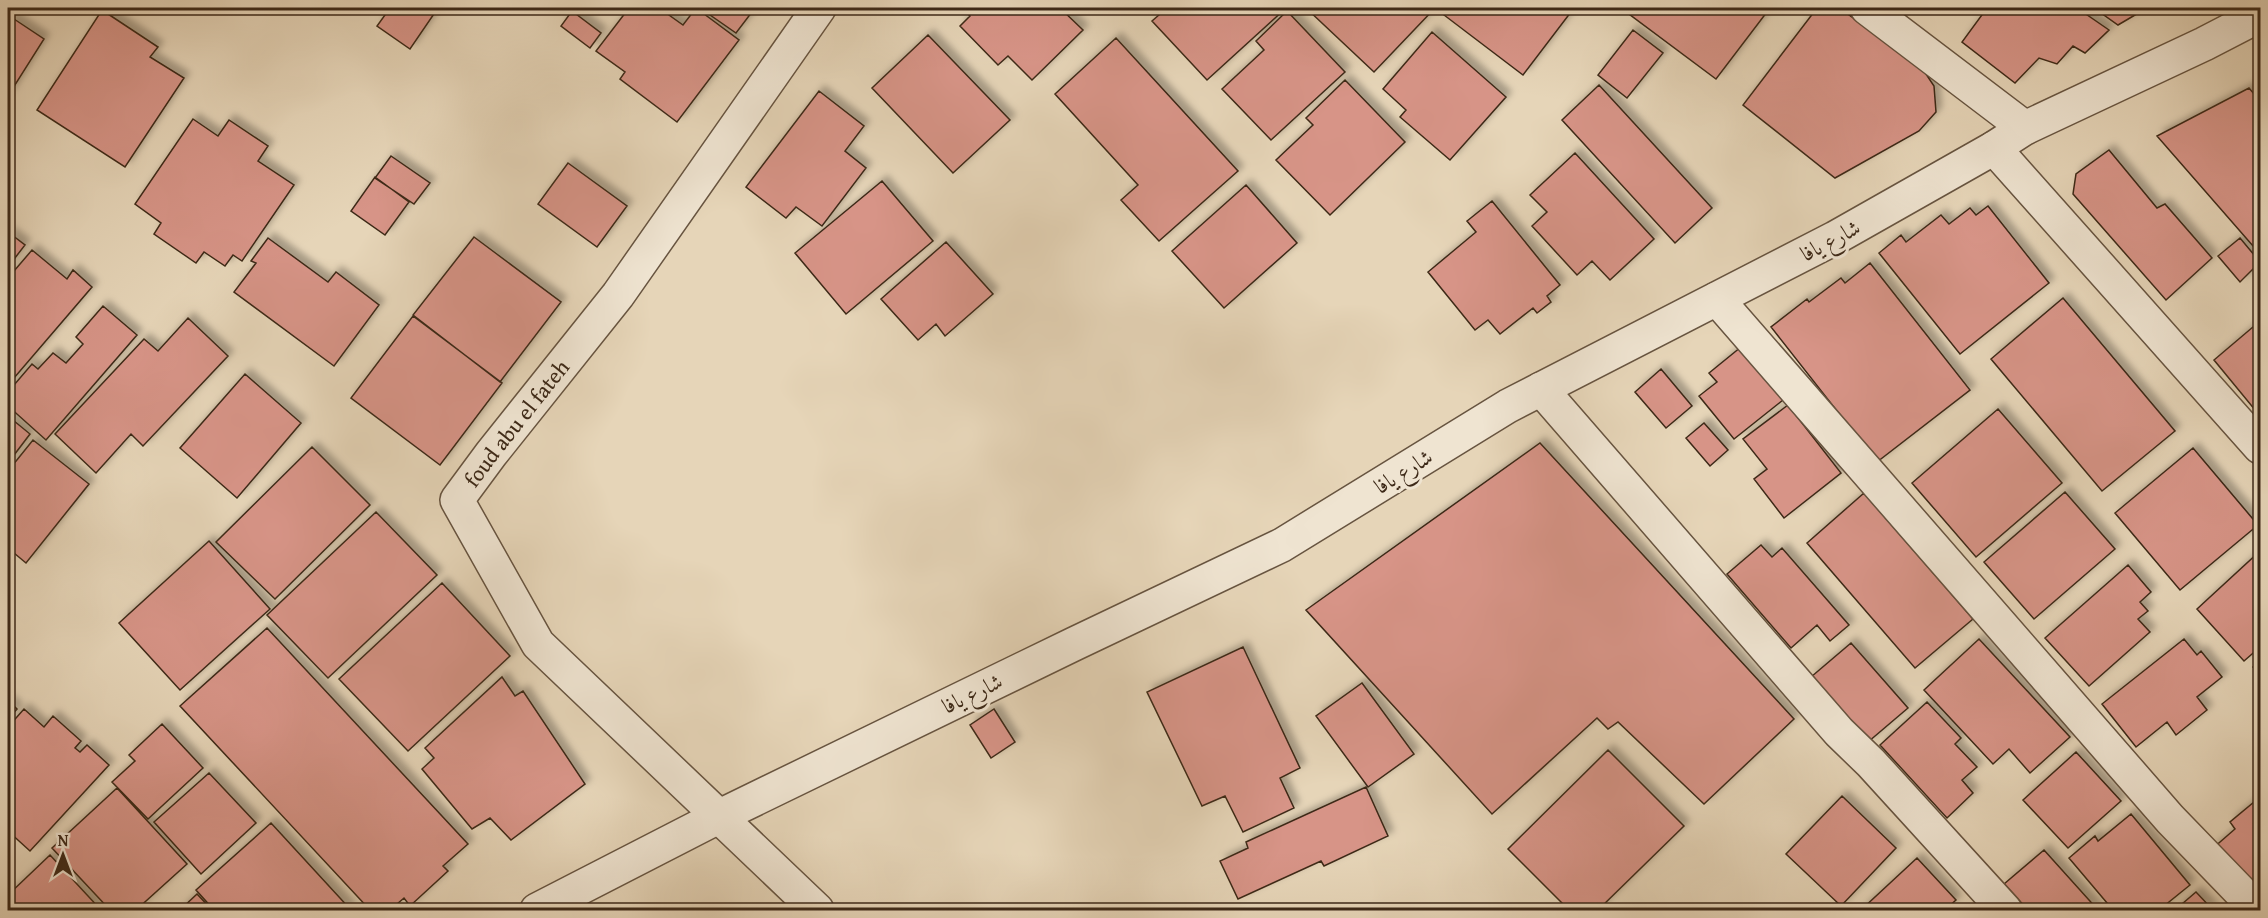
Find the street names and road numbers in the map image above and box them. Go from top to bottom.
street label: شارع يافا [1794,211,1867,272]
street label: foud abu el fateh [456,352,577,493]
street label: شارع يافا [1367,441,1440,504]
street label: شارع يافا [936,665,1009,724]

